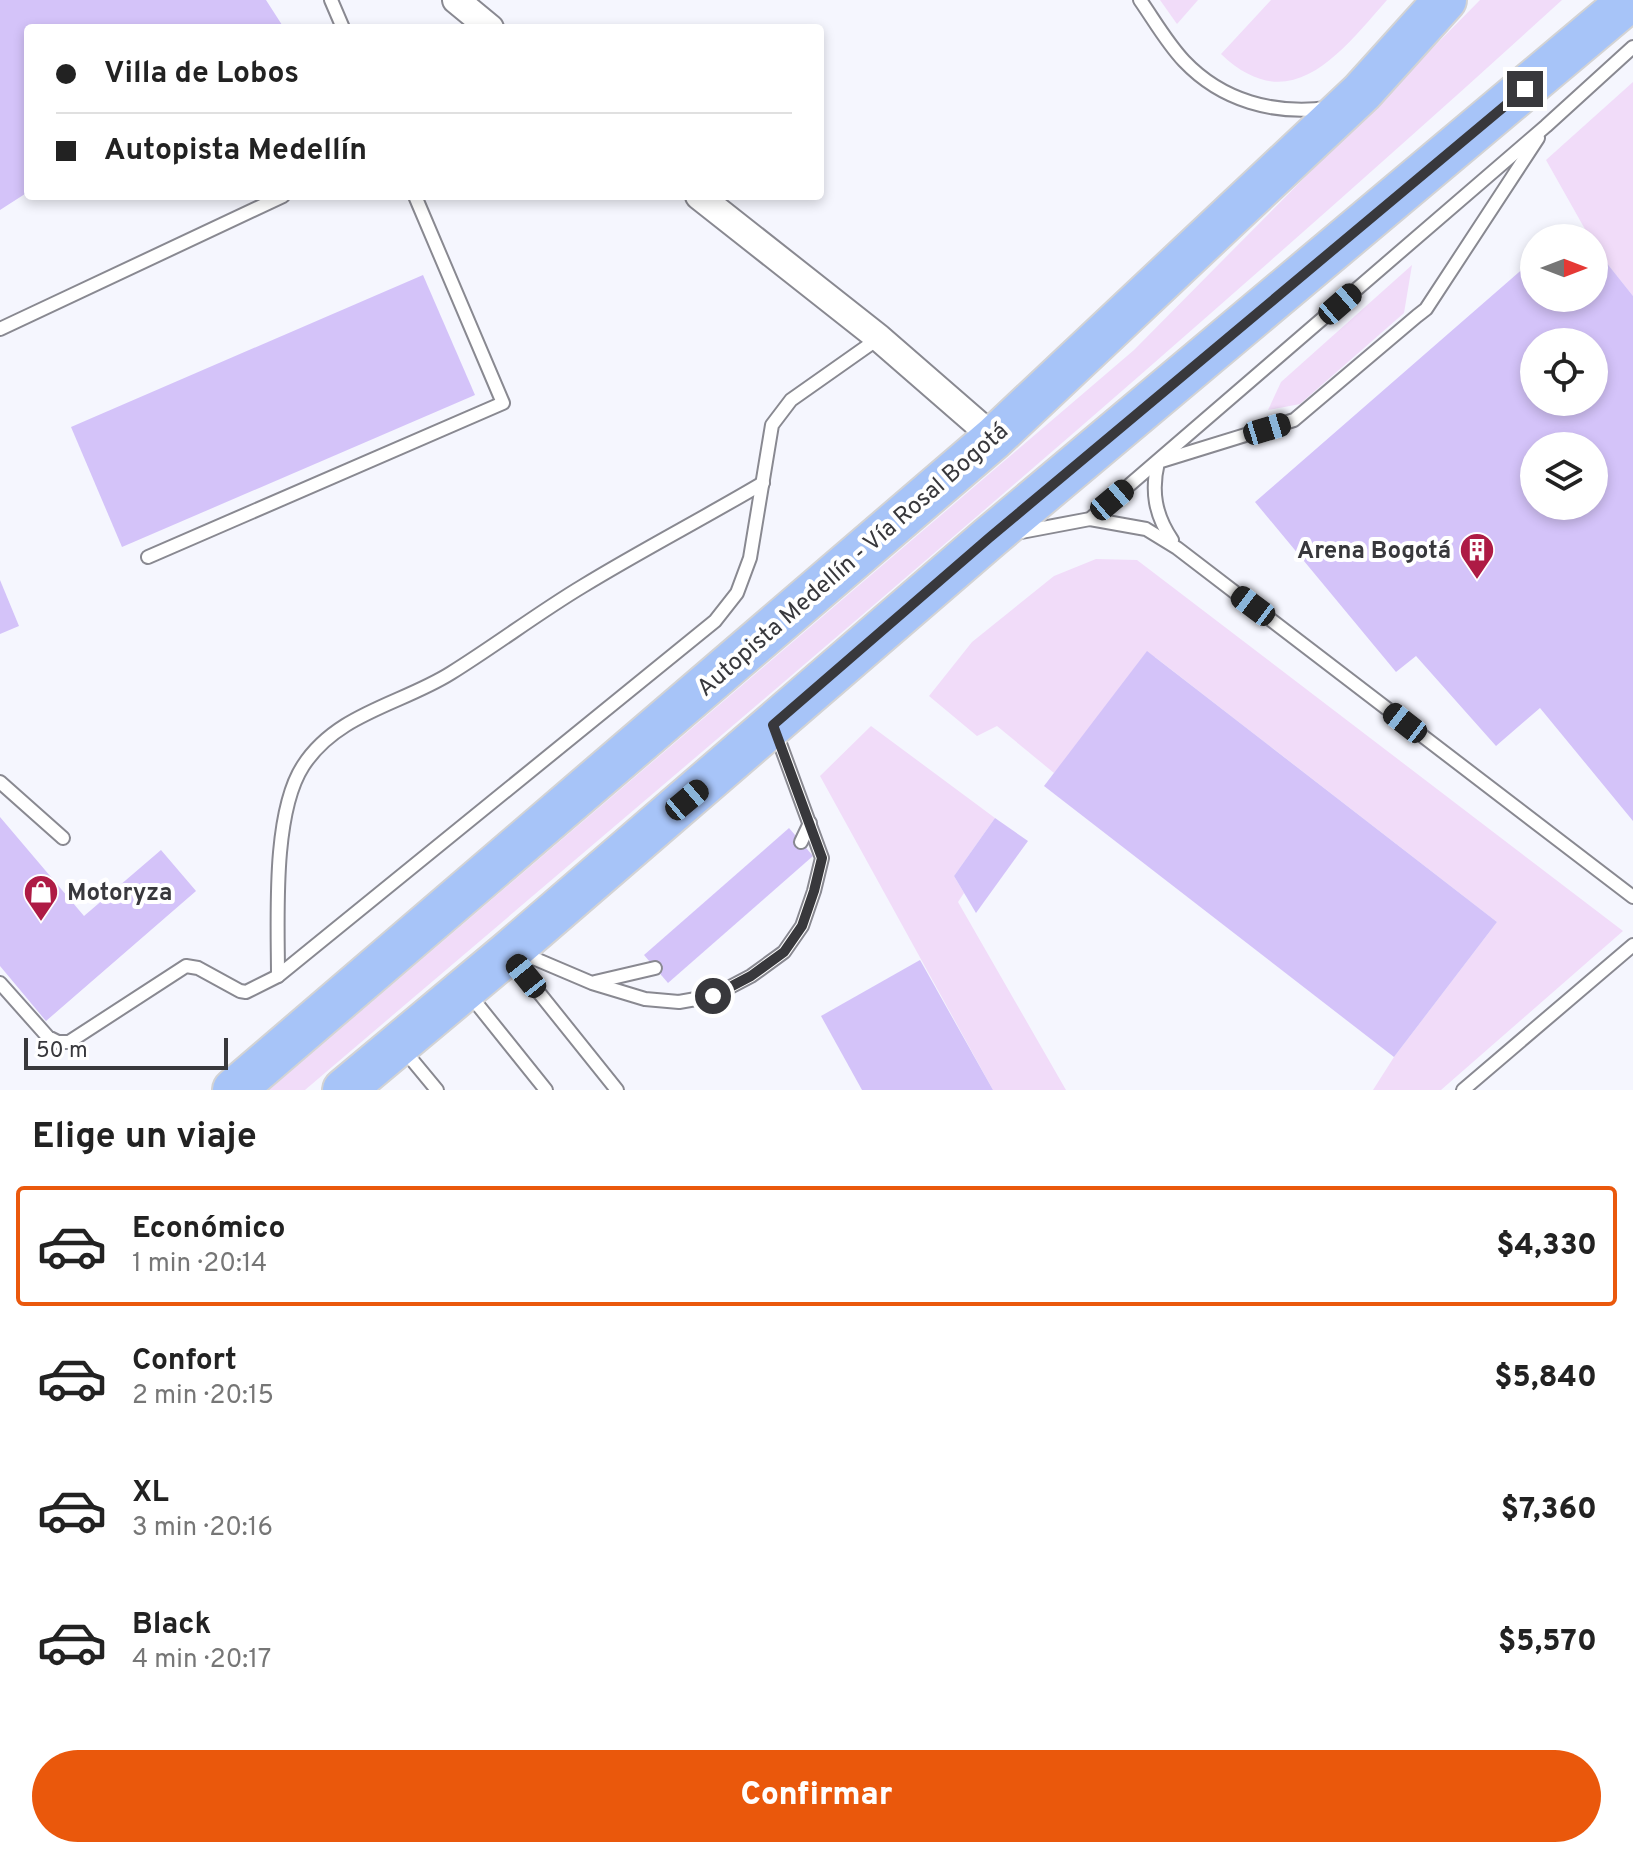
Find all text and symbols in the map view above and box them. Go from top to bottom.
text: Villa de Lobos [104,56,299,93]
route end [1507,71,1543,107]
text: Autopista Medellín [104,133,367,170]
north arrow [1520,224,1608,312]
map controls [1520,224,1608,520]
car [1314,279,1366,329]
button: locate [1520,328,1608,416]
car [1241,411,1293,447]
street label: Autopista Medellín - Vía Rosal Bogotá [691,417,1015,704]
button: layers [1520,432,1608,520]
car [1086,475,1138,525]
building icon: Arena Bogotá [1458,531,1496,581]
place label: Arena Bogotá [1297,537,1451,567]
car [1227,582,1279,630]
car [1379,699,1431,747]
car [661,775,713,825]
shop icon: Motoryza [22,873,60,923]
place label: Motoryza [67,879,172,909]
car [502,950,550,1002]
route start [695,978,731,1014]
scale bar [24,1034,228,1070]
text: 50 m [36,1038,88,1065]
text: Elige un viaje [32,1115,257,1161]
icon: car [36,1210,108,1282]
text: Económico [132,1211,285,1248]
text: $4,330 [1496,1228,1597,1265]
text: 1 min · 20:14 [132,1248,267,1281]
icon: car [36,1342,108,1414]
text: Confort [132,1343,237,1380]
text: $5,840 [1494,1360,1597,1397]
text: 2 min · 20:15 [132,1380,274,1413]
icon: car [36,1474,108,1546]
text: XL [132,1475,169,1512]
text: $7,360 [1501,1492,1597,1529]
text: 3 min · 20:16 [132,1512,273,1545]
icon: car [36,1606,108,1678]
text: Black [132,1607,211,1644]
text: $5,570 [1498,1624,1597,1661]
text: 4 min · 20:17 [132,1644,271,1677]
button: Confirmar [32,1750,1601,1842]

